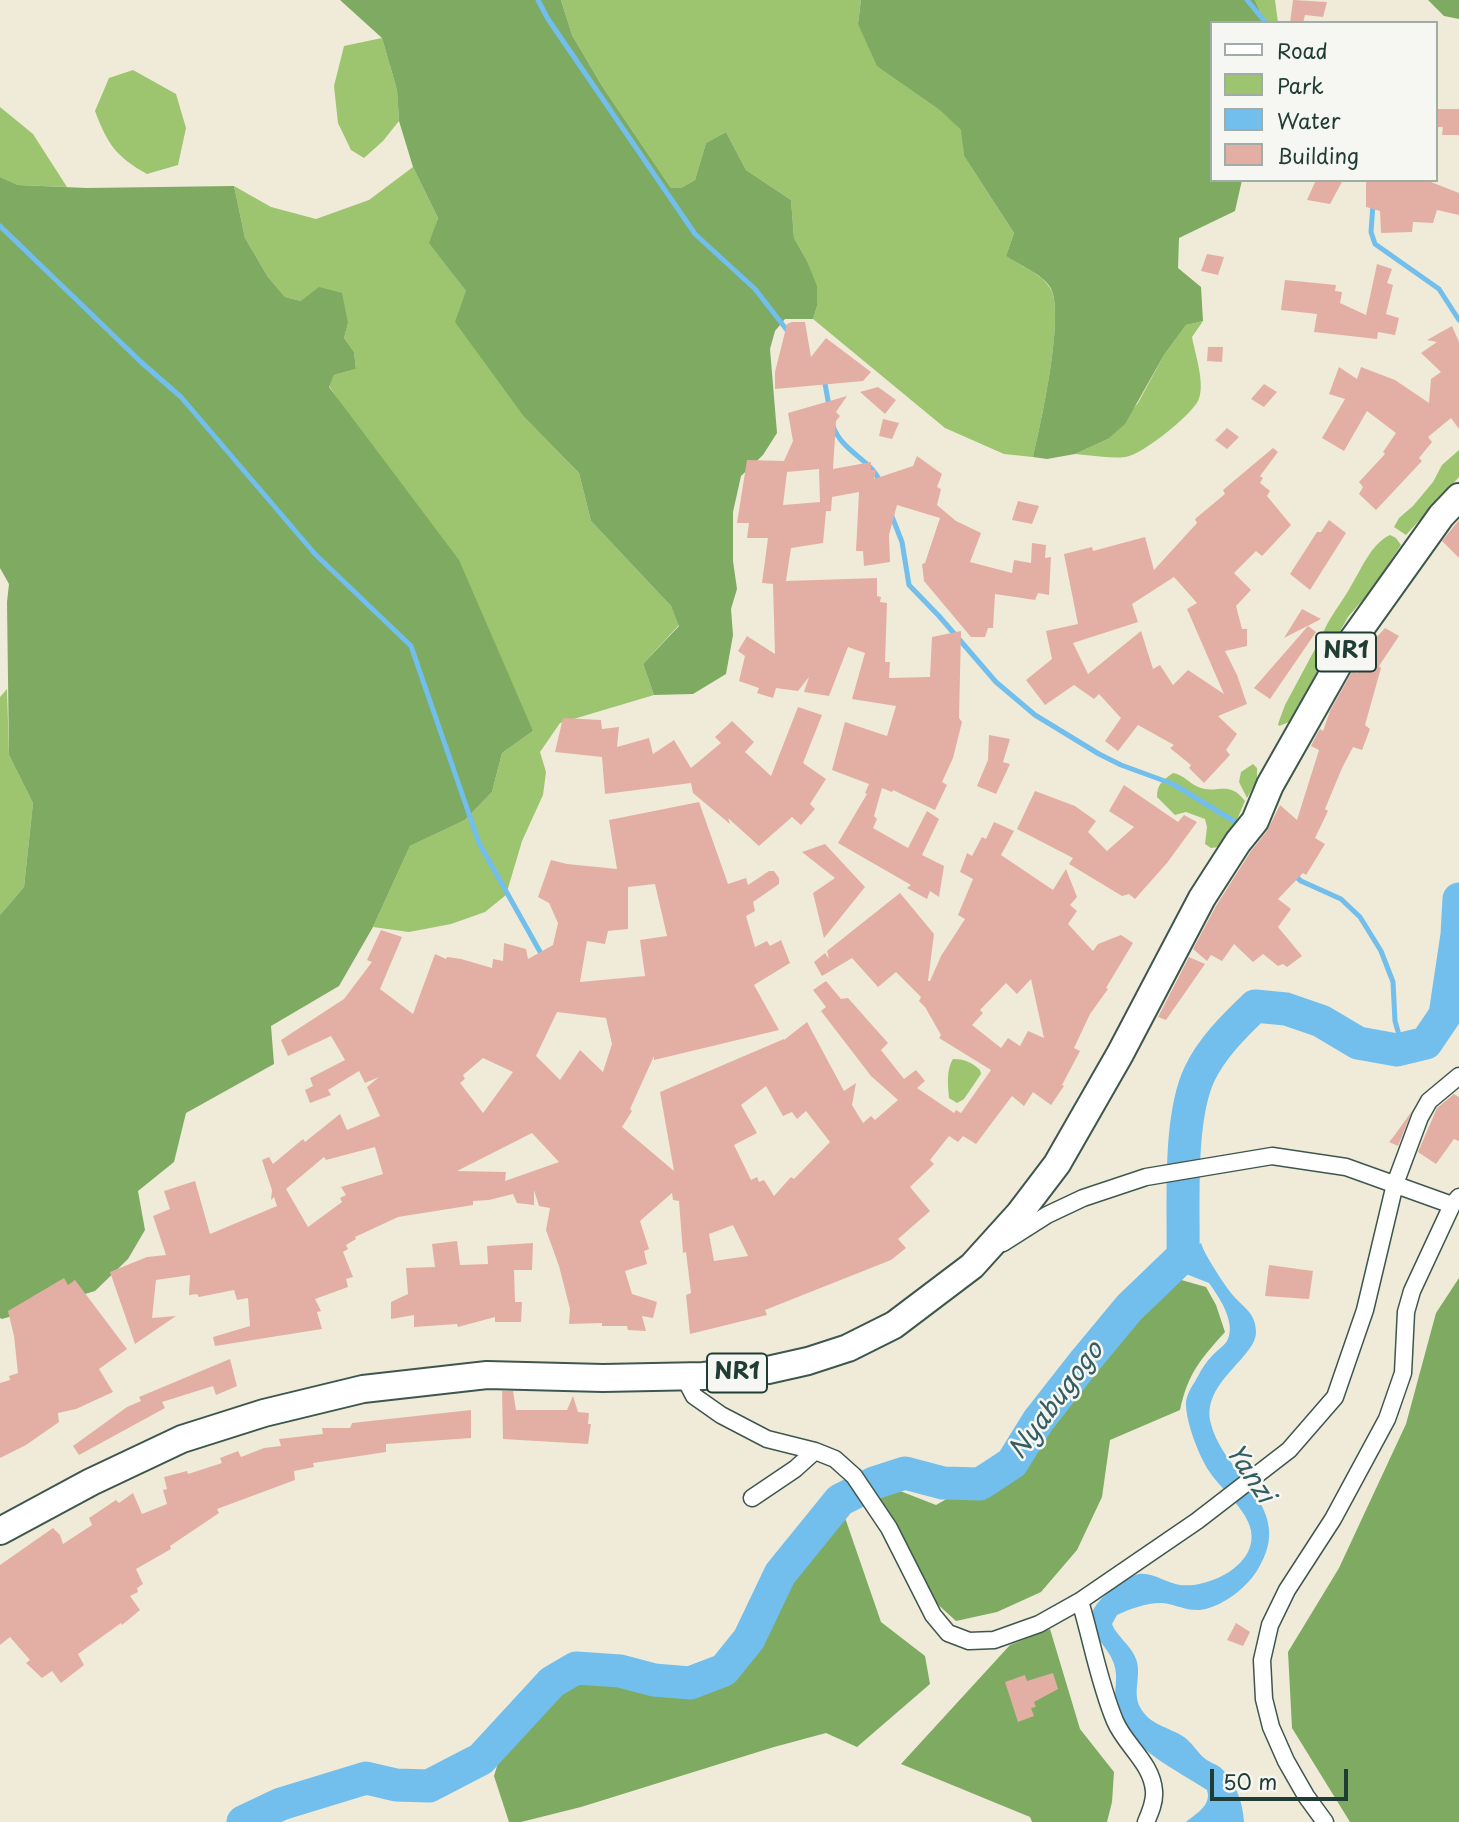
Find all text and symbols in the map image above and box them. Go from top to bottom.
legend [1210,21,1438,182]
text: Road [1277,34,1328,66]
text: Park [1277,69,1324,101]
text: Water [1277,104,1340,136]
text: Building [1277,139,1359,171]
road number: NR1 [1316,632,1376,672]
water label: Nyabugogo [1003,1336,1111,1466]
road number: NR1 [707,1354,767,1392]
water label: Yanzi [1218,1439,1280,1509]
scale bar [1214,1756,1352,1800]
text: 50 m [1223,1765,1277,1797]

